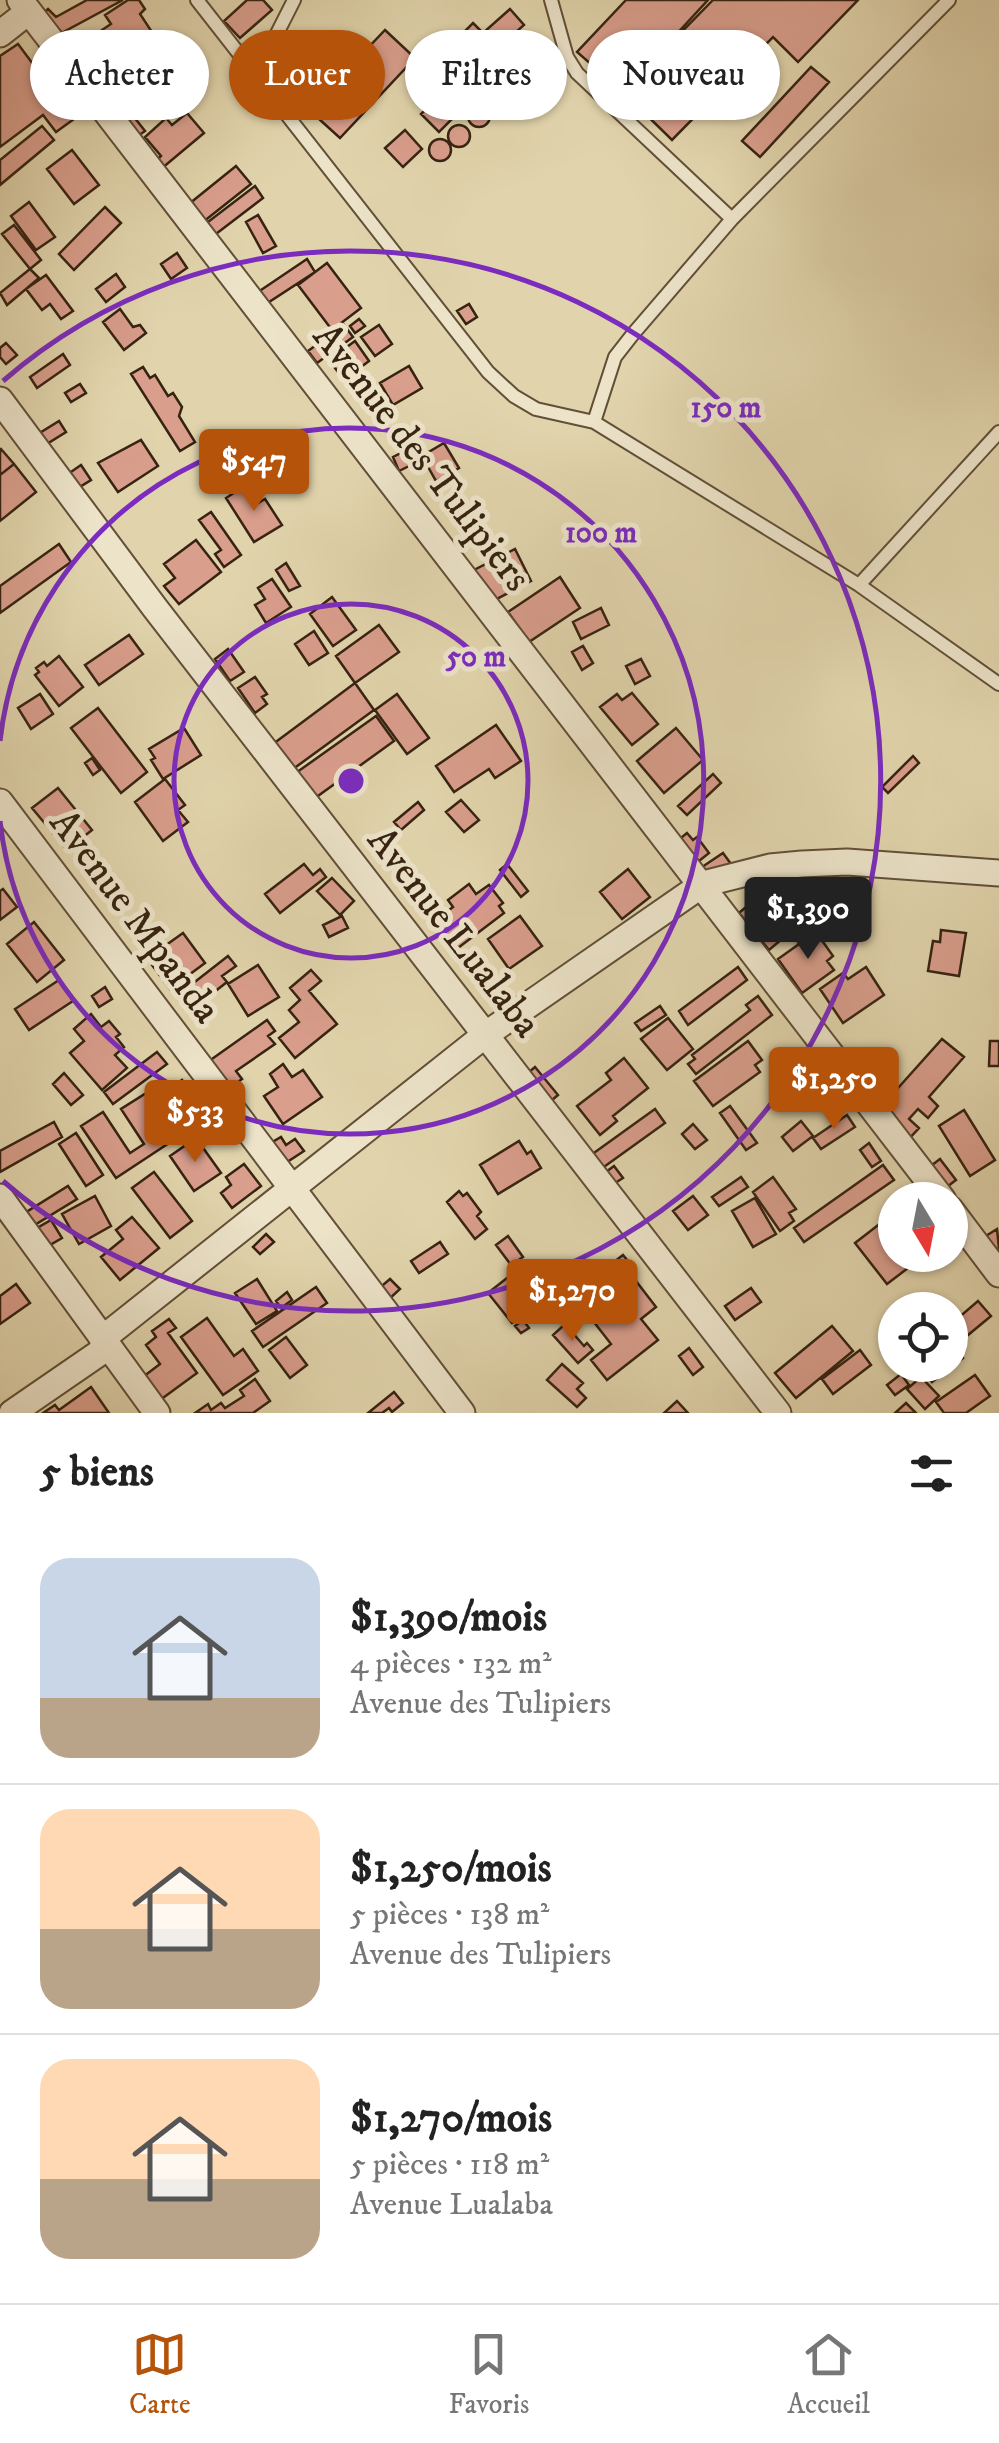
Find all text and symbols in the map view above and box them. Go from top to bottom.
chip: Acheter [30,30,209,120]
chip: Louer [229,30,385,120]
chip: Filtres [405,30,567,120]
chip: Nouveau [587,30,780,120]
street label: Avenue des Tulipiers [301,314,541,602]
text: 150 m [691,390,762,427]
pin: $547 [195,429,313,514]
text: $547 [221,441,287,481]
text: 100 m [565,515,638,552]
text: 50 m [445,639,506,676]
centre of rings [333,763,369,799]
street label: Avenue Mpanda [37,800,231,1034]
street label: Avenue Lualaba [355,818,551,1048]
pin: $1,390 [727,877,889,962]
text: $1,390 [767,889,849,929]
pin: $1,250 [753,1047,915,1132]
text: $1,250 [791,1059,877,1099]
pin: $533 [136,1080,254,1165]
text: $533 [166,1092,224,1132]
north arrow [878,1182,968,1272]
map controls [878,1182,968,1382]
pin: $1,270 [491,1259,653,1344]
text: $1,270 [529,1271,615,1311]
button: locate [878,1292,968,1382]
icon: filters [904,1446,959,1501]
text: 5 biens [40,1447,154,1499]
text: $1,390/mois [350,1592,547,1644]
icon: home [120,1598,240,1718]
text: 4 pièces · 132 m² [350,1644,552,1684]
text: Avenue des Tulipiers [350,1684,611,1724]
text: $1,250/mois [350,1843,552,1895]
icon: home [120,1849,240,1969]
text: 5 pièces · 138 m² [350,1895,549,1935]
text: Avenue des Tulipiers [350,1935,611,1975]
text: $1,270/mois [350,2093,552,2145]
icon: home [120,2099,240,2219]
text: 5 pièces · 118 m² [350,2145,549,2185]
text: Avenue Lualaba [350,2185,553,2225]
tab: Carte [129,2327,190,2422]
tab: Favoris [448,2327,529,2422]
tab: Accueil [787,2327,870,2422]

